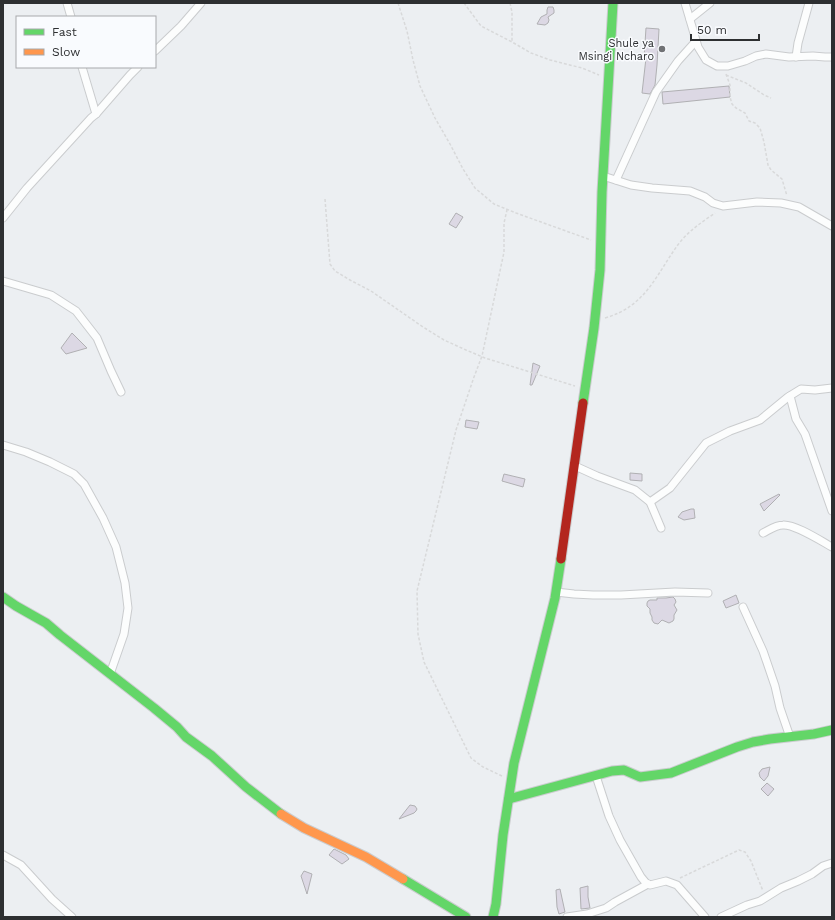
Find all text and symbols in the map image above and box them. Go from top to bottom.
legend [16,16,156,68]
scale bar [691,16,759,42]
text: 50 m [697,23,727,37]
text: Fast [52,25,77,39]
place label: Shule ya Msingi Ncharo [579,37,654,63]
marker: Shule ya Msingi Ncharo [657,44,667,54]
text: Slow [52,45,80,59]

